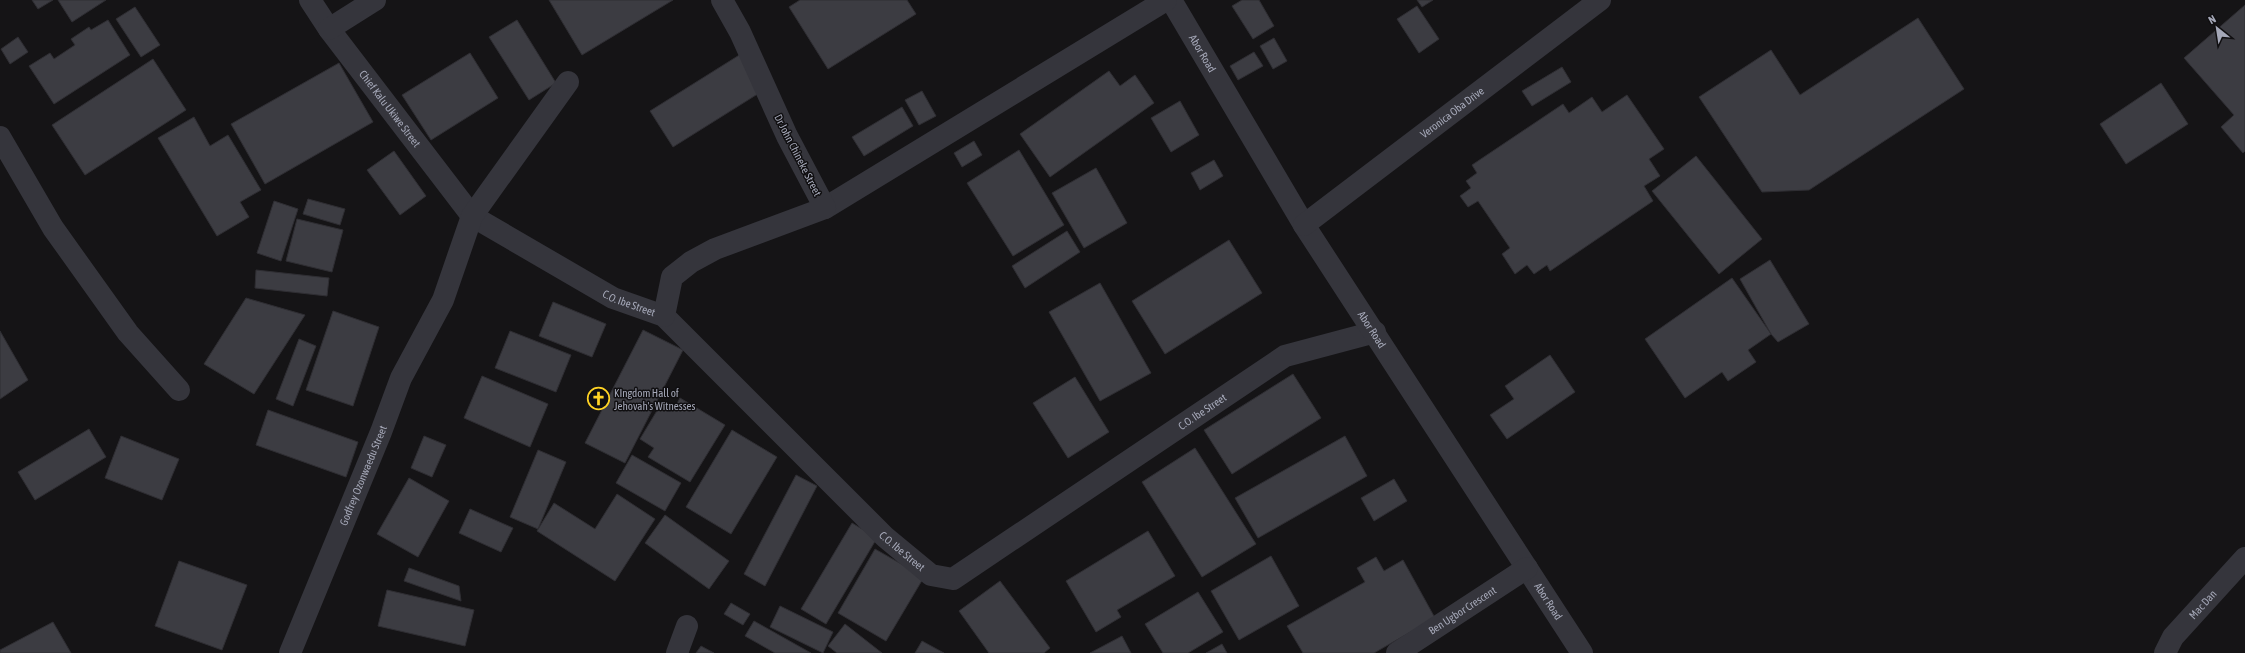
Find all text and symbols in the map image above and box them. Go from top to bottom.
north arrow [2197,8,2237,48]
text: N [2206,13,2218,26]
street label: Abor Road [1187,32,1218,74]
street label: Chief Kalu Ukiwe Street [357,68,423,149]
street label: Veronica Oba Drive [1418,84,1486,140]
street label: Dr John Chineke Street [772,112,824,198]
street label: C.O. Ibe Street [601,287,657,318]
street label: Abor Road [1356,309,1388,350]
church icon: KIngdom Hall of Jehovah's Witnesses [585,386,611,412]
place label: KIngdom Hall of Jehovah's Witnesses [614,387,696,412]
street label: C.O. Ibe Street [1176,391,1228,432]
street label: Godfrey Ozonwaedu Street [337,424,389,527]
street label: C.O. Ibe Street [877,529,927,573]
street label: Abor Road [1532,581,1565,622]
street label: Ben Ugbor Crescent [1426,584,1498,637]
street label: Mac Dan [2187,588,2219,621]

